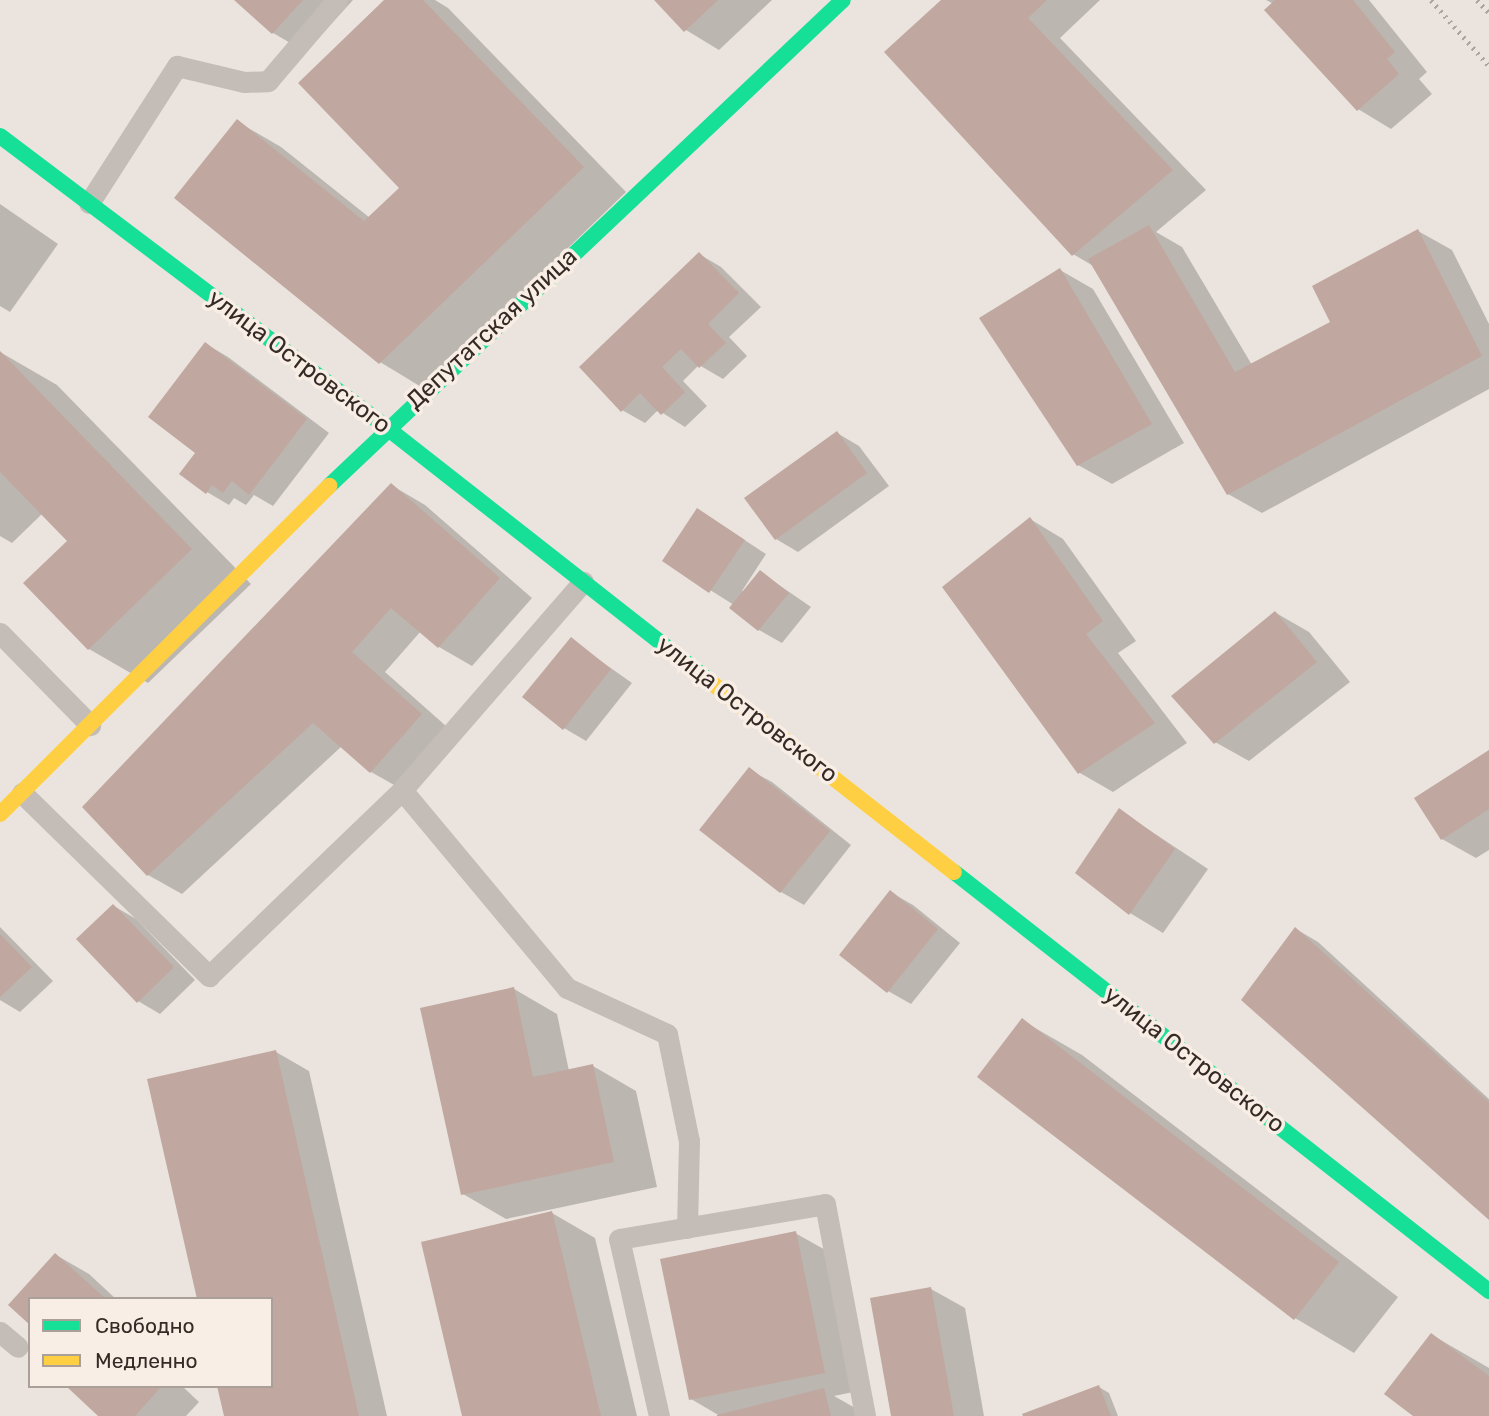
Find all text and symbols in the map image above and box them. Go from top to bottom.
street label: Депутатская улица [401,242,583,416]
street label: улица Островского [202,284,396,440]
street label: улица Островского [651,631,843,789]
street label: улица Островского [1098,981,1290,1139]
legend [28,1297,273,1388]
text: Свободно [95,1313,195,1338]
text: Медленно [95,1348,198,1373]

